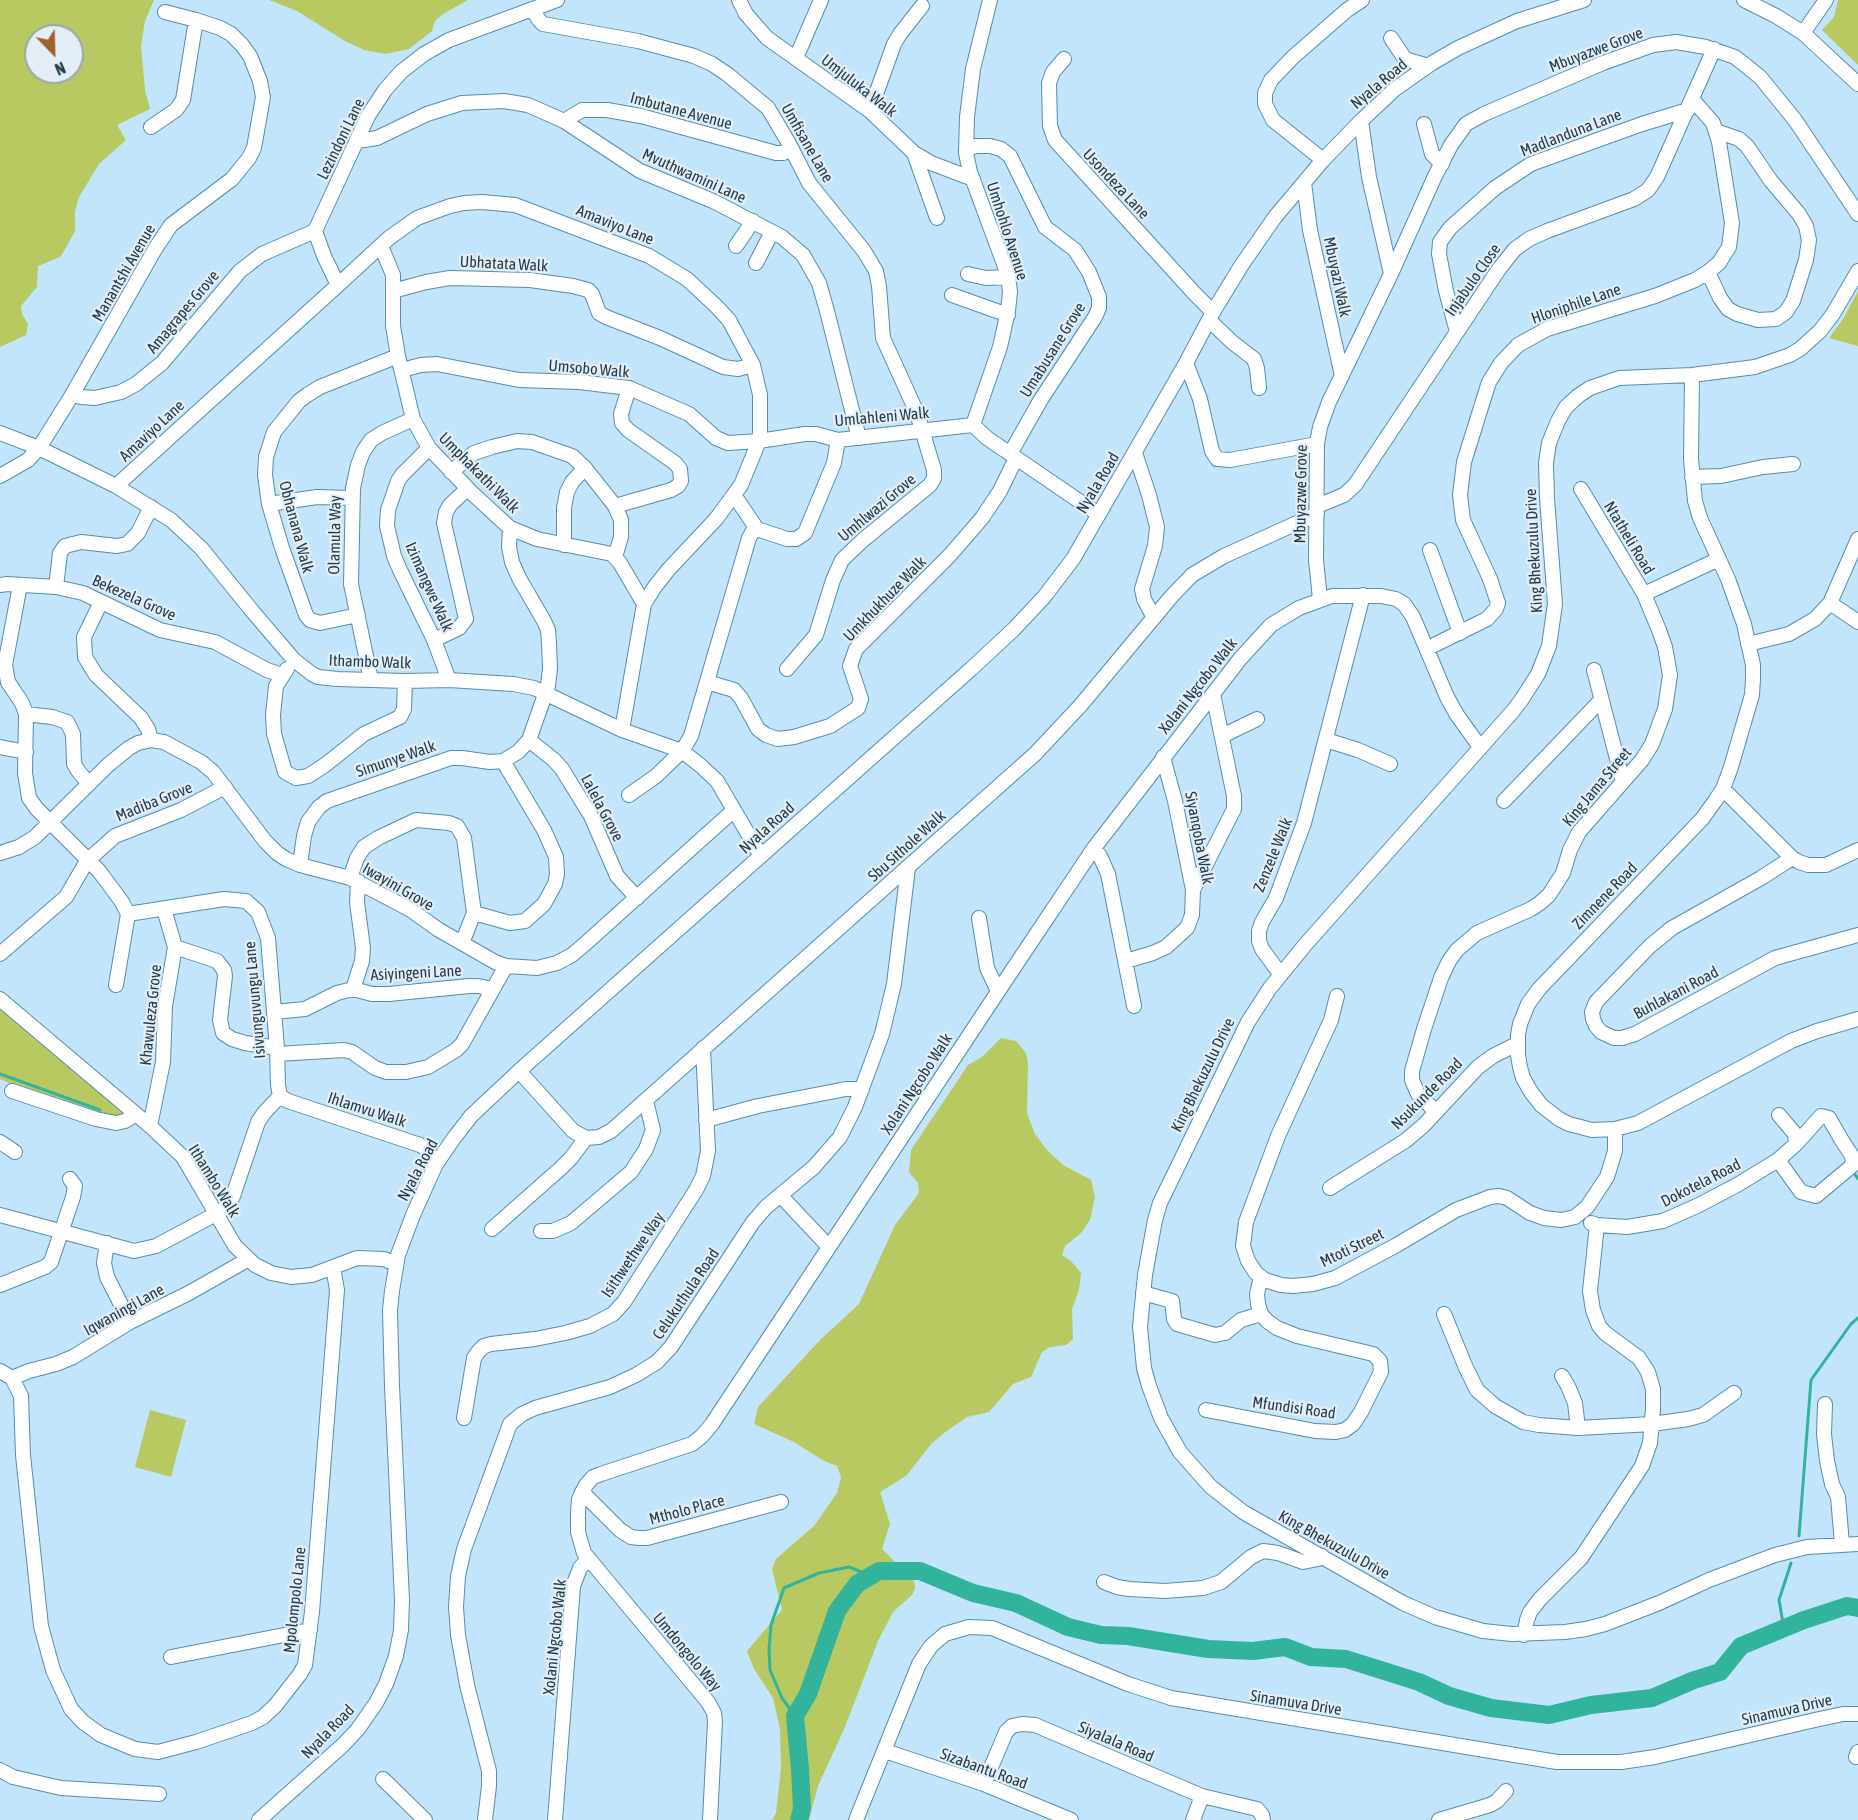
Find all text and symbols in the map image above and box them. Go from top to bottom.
street label: Mbuyazwe Grove [1546,23,1646,77]
north arrow [24,24,84,84]
street label: Umjuluka Walk [817,50,901,122]
street label: Nyala Road [1347,55,1411,113]
text: N [52,59,68,79]
street label: Imbutane Avenue [628,88,734,134]
street label: Lezindoni Lane [313,95,369,183]
street label: Umfisane Lane [777,100,837,186]
street label: Madlanduna Lane [1518,105,1624,161]
street label: Mvuthwamini Lane [639,145,749,207]
street label: Usondeza Lane [1079,145,1153,223]
street label: Umhohlo Avenue [982,179,1032,283]
street label: Amaviyo Lane [573,201,657,249]
street label: Manantshi Avenue [88,221,160,325]
street label: Mbuyazi Walk [1319,235,1355,319]
street label: Injabulo Close [1441,240,1505,320]
street label: Ubhatata Walk [459,252,549,276]
street label: Amagrapes Grove [143,267,223,357]
street label: Hloniphile Lane [1529,280,1623,328]
street label: Umabusane Grove [1016,299,1090,401]
street label: Umsobo Walk [548,356,630,382]
street label: Amaviyo Lane [116,396,188,466]
street label: Umlahleni Walk [834,403,930,431]
street label: Umphakathi Walk [435,429,523,517]
street label: Mbuyazwe Grove [1291,444,1311,544]
street label: Nyala Road [1072,449,1124,517]
street label: Umhlwazi Grove [834,470,920,546]
street label: Obhanana Walk [274,479,318,575]
street label: King Bhekuzulu Drive [1521,488,1547,614]
street label: Olamula Way [325,495,345,575]
street label: Ntatheli Road [1600,498,1658,578]
street label: Izimangwe Walk [401,539,457,635]
street label: Umkhukhuze Walk [840,552,930,646]
street label: Bekezela Grove [89,571,179,625]
street label: Xolani Ngcobo Walk [1155,634,1241,738]
street label: Ithambo Walk [328,651,412,673]
street label: Simunye Walk [354,736,438,782]
street label: King Jama Street [1558,744,1636,830]
street label: Lalela Grove [576,771,628,845]
street label: Madiba Grove [113,778,195,826]
street label: Siyanqoba Walk [1181,790,1217,886]
street label: Nyala Road [735,798,799,858]
street label: Sbu Sithole Walk [864,806,950,886]
street label: Zenzele Walk [1249,815,1297,895]
street label: Iwayini Grove [359,859,437,915]
street label: Zimnene Road [1569,859,1641,933]
street label: Isivunguvungu Lane [240,941,270,1059]
street label: Asiyingeni Lane [370,961,462,985]
street label: Buhlakani Road [1630,963,1722,1023]
street label: Khawuleza Grove [136,964,166,1066]
street label: King Bhekuzulu Drive [1167,1015,1239,1135]
street label: Xolani Ngcobo Walk [877,1030,957,1138]
street label: Nsukunde Road [1387,1054,1467,1134]
street label: Ihlamvu Walk [325,1088,409,1132]
street label: Nyala Road [394,1136,442,1204]
street label: Ithambo Walk [184,1141,244,1221]
street label: Dokotela Road [1658,1155,1744,1211]
street label: Isithwethwe Way [597,1209,669,1301]
street label: Mtoti Street [1317,1224,1387,1272]
street label: Celukuthula Road [648,1245,724,1343]
street label: Iqwaningi Lane [80,1280,168,1340]
street label: Mfundisi Road [1251,1393,1337,1423]
street label: Mtholo Place [647,1491,727,1529]
street label: King Bhekuzulu Drive [1275,1506,1393,1584]
street label: Mpolompolo Lane [280,1546,310,1654]
street label: Xolani Ngcobo Walk [539,1578,571,1696]
street label: Umdongolo Way [649,1609,725,1695]
street label: Sinamuva Drive [1249,1686,1343,1720]
street label: Sinamuva Drive [1740,1690,1834,1730]
street label: Nyala Road [298,1701,358,1763]
street label: Siyalala Road [1075,1717,1157,1767]
street label: Sizabantu Road [938,1744,1030,1794]

